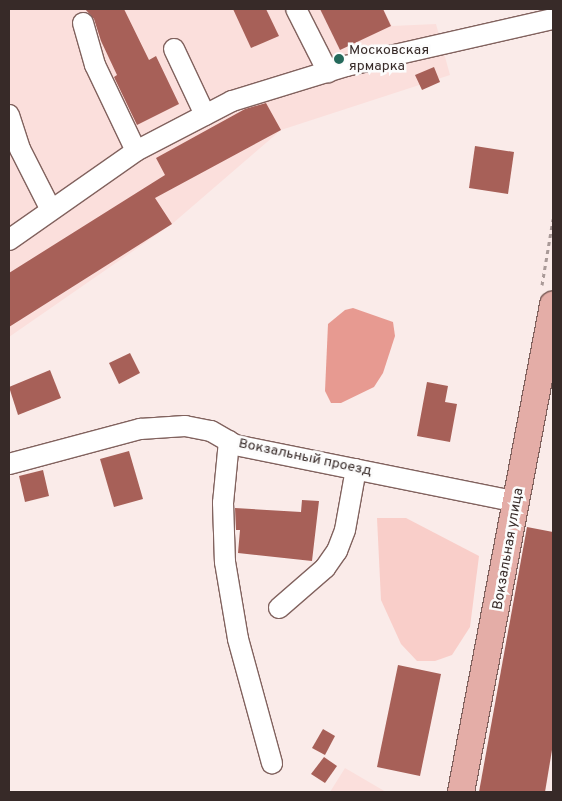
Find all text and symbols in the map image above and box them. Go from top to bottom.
place label: Московская ярмарка [349,43,429,75]
marker: Московская ярмарка [333,53,345,65]
street label: Вокзальный проезд [237,436,373,480]
street label: Вокзальная улица [490,487,528,611]

